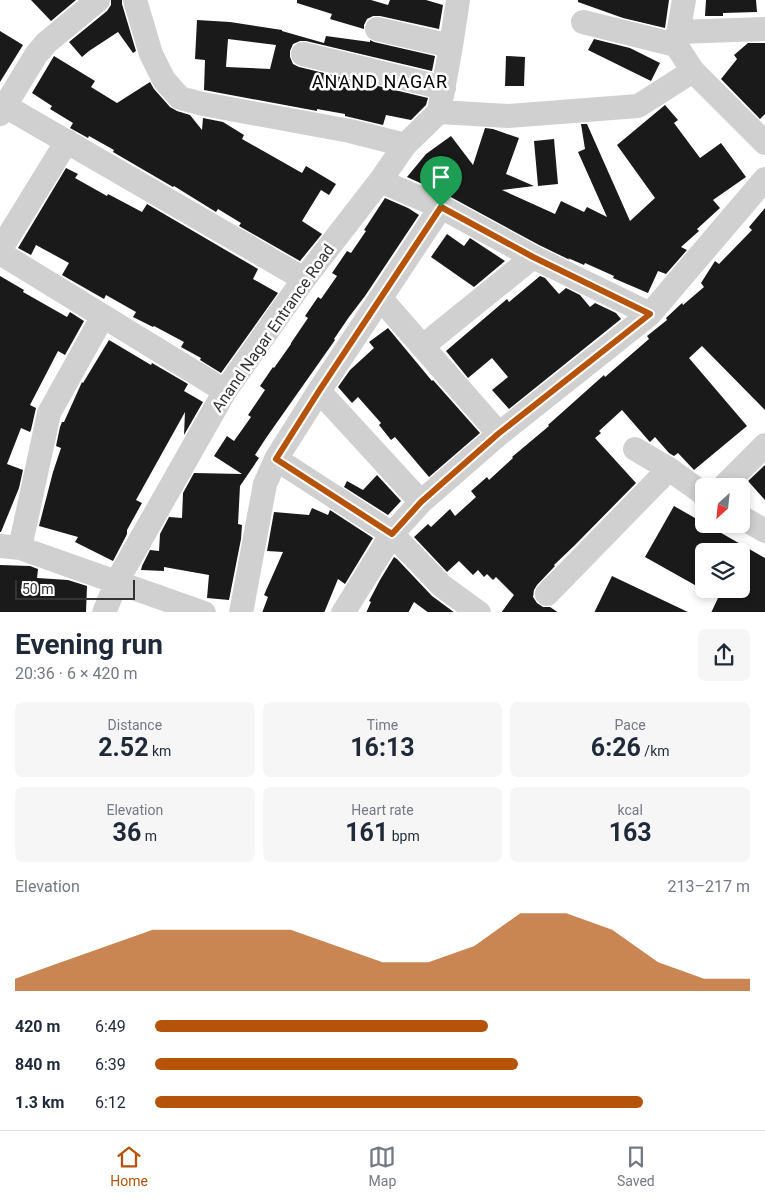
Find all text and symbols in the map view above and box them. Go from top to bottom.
district label: ANAND NAGAR [312,71,448,92]
pin [420,156,462,207]
icon: arrive [427,163,455,191]
street label: Anand Nagar Entrance Road [208,240,338,416]
north arrow [695,478,750,532]
map controls [695,478,750,598]
button: layers [695,543,750,598]
scale bar [15,578,135,601]
text: 50 m [22,581,54,597]
text: Evening run [15,628,163,661]
button: share [698,629,750,681]
text: 20:36 · 6 × 420 m [15,664,137,683]
text: Distance [108,717,162,733]
text: Time [367,717,398,733]
text: Pace [615,717,646,733]
text: 2.52 [98,733,149,762]
text: 16:13 [350,733,415,762]
text: 6:26 [591,733,641,762]
text: km [149,743,171,759]
text: /km [641,743,670,759]
text: Elevation [106,802,163,818]
text: Heart rate [351,802,414,818]
text: kcal [618,802,643,818]
text: 36 [113,818,141,847]
text: 161 [345,818,388,847]
text: 163 [609,818,652,847]
text: m [141,828,157,844]
text: bpm [388,828,420,844]
text: Elevation [15,877,80,896]
text: 213–217 m [668,877,750,896]
text: 420 m [15,1017,60,1036]
text: 6:49 [95,1017,126,1036]
text: 840 m [15,1055,60,1074]
text: 6:39 [95,1055,126,1074]
text: 1.3 km [15,1093,64,1112]
text: 6:12 [95,1093,126,1112]
tab: Home [110,1143,148,1189]
tab: Map [368,1143,396,1189]
tab: Saved [617,1143,655,1189]

